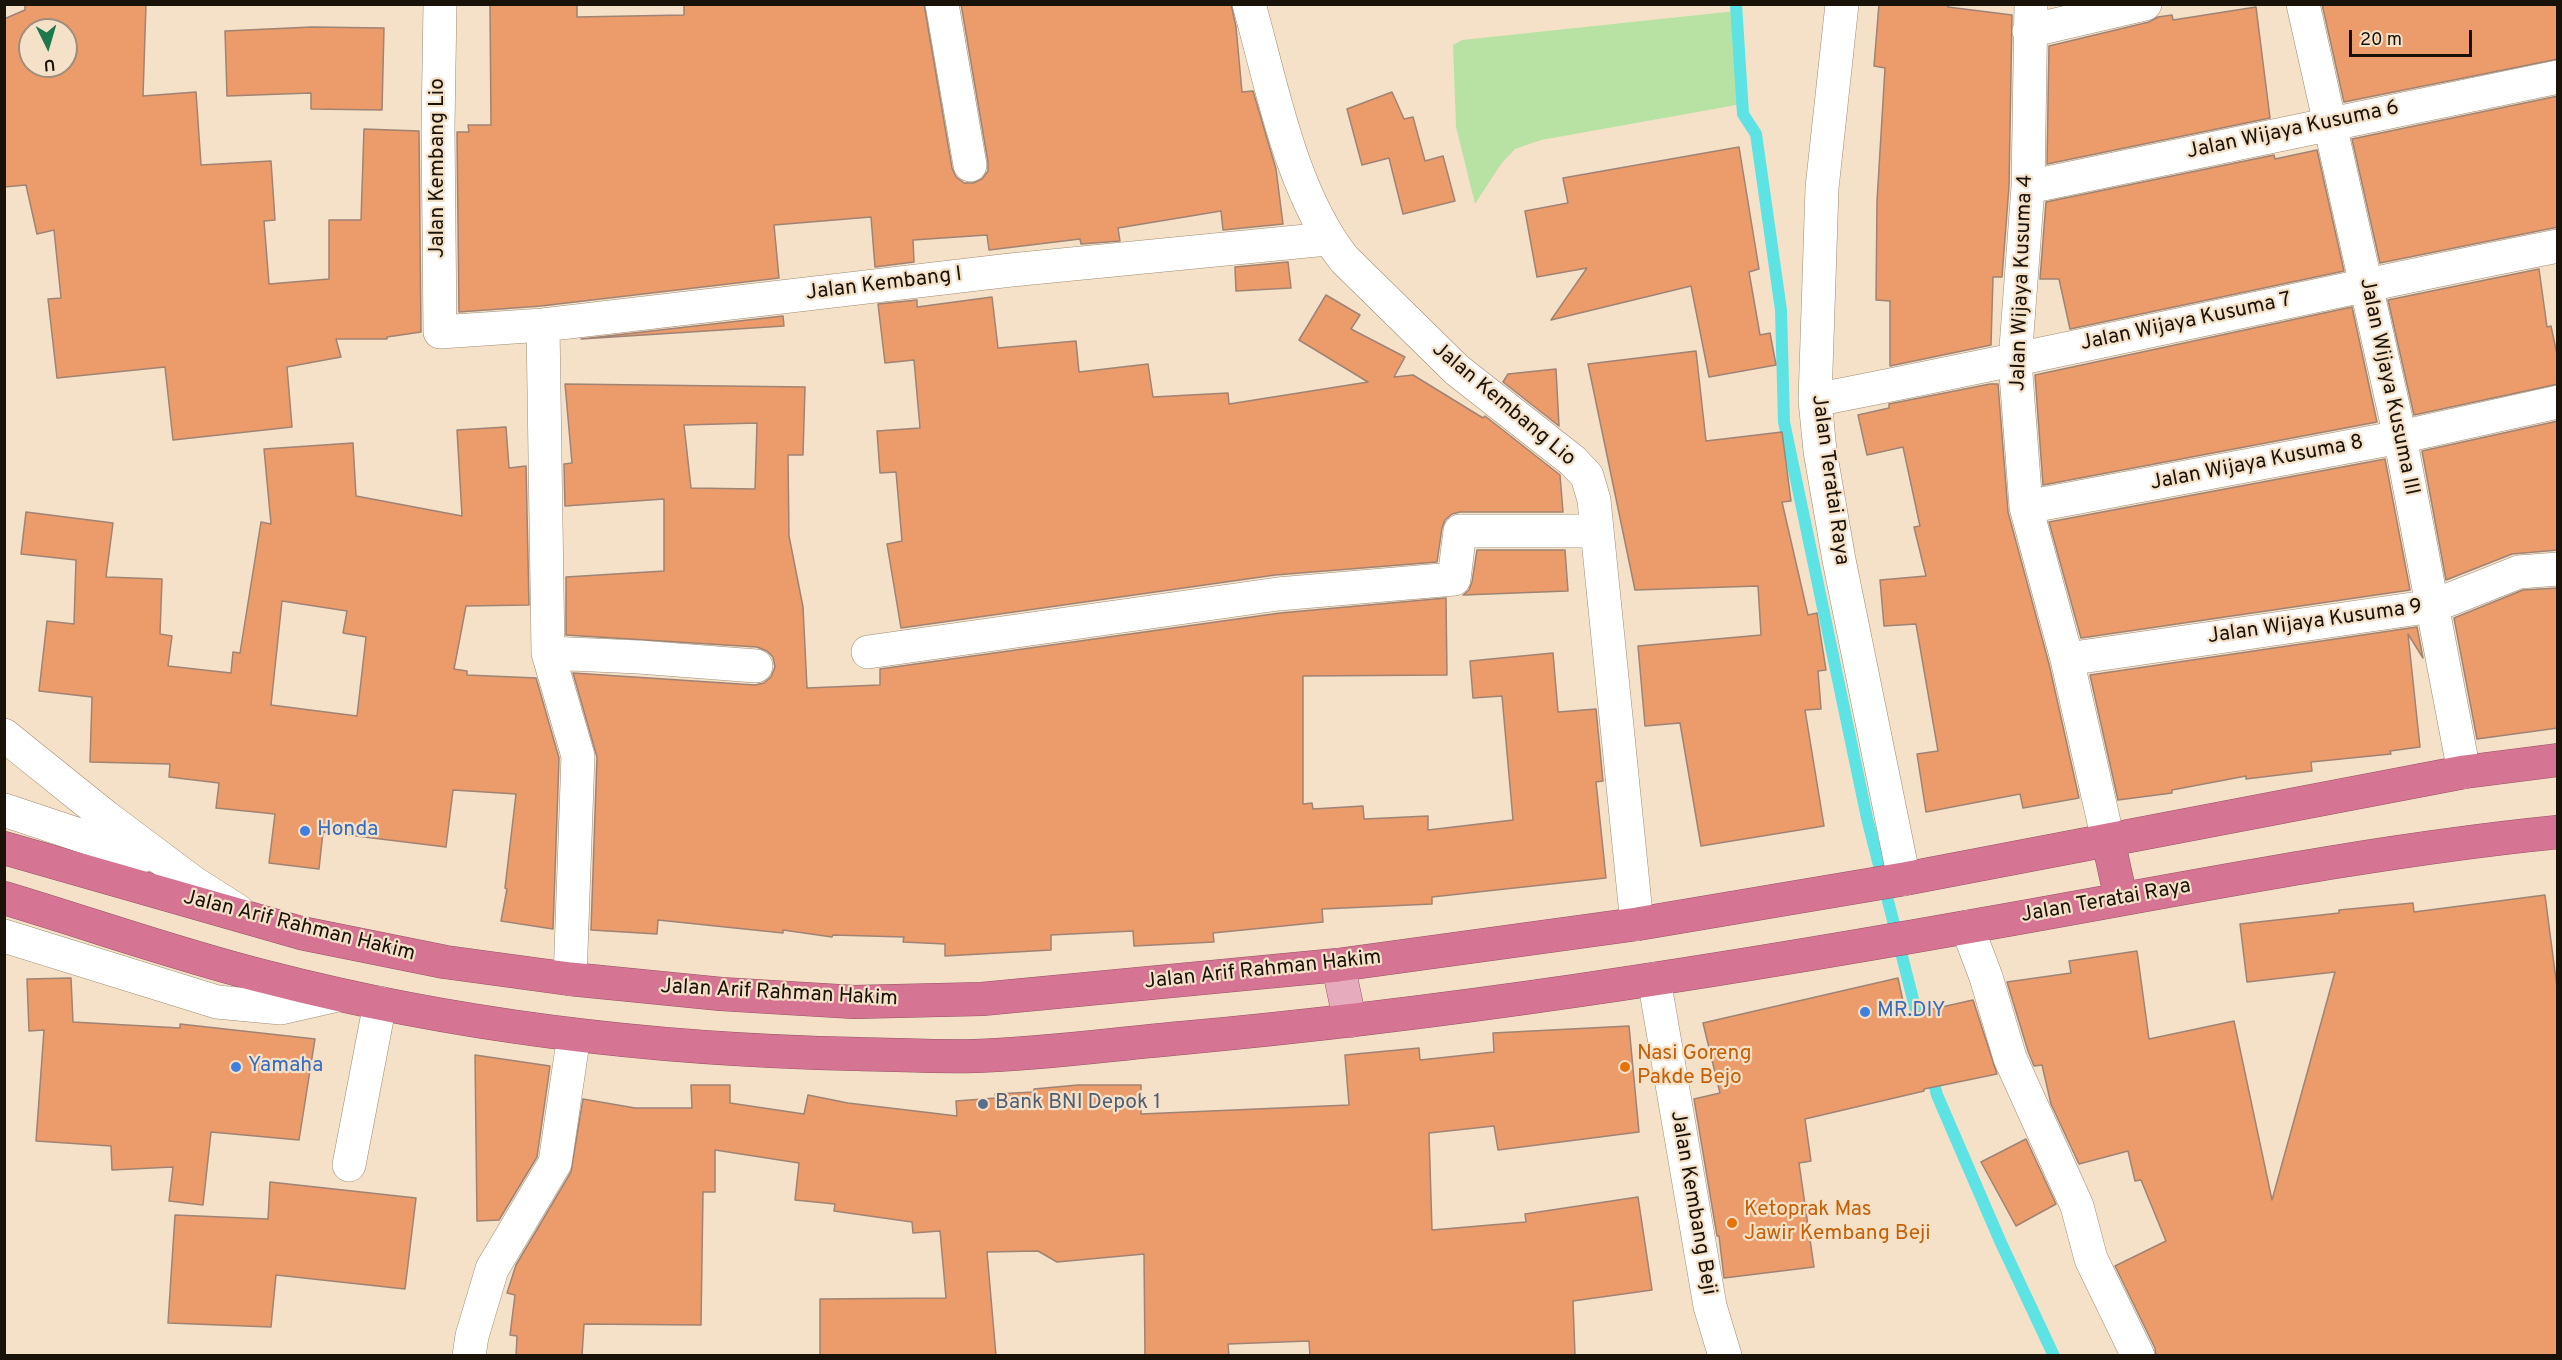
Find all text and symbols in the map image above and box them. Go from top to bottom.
north arrow [18,18,78,78]
scale bar [2352,18,2475,56]
text: 20 m [2360,29,2402,52]
text: U [43,53,56,74]
street label: Jalan Kembang Lio [426,78,452,258]
street label: Jalan Wijaya Kusuma 6 [2185,96,2401,166]
street label: Jalan Wijaya Kusuma 4 [2007,174,2039,392]
street label: Jalan Kembang I [805,263,963,307]
street label: Jalan Wijaya Kusuma III [2353,276,2423,498]
street label: Jalan Wijaya Kusuma 7 [2078,288,2294,358]
street label: Jalan Kembang Lio [1426,338,1580,472]
street label: Jalan Teratai Raya [1805,393,1853,567]
street label: Jalan Wijaya Kusuma 8 [2148,431,2366,497]
street label: Jalan Wijaya Kusuma 9 [2206,595,2424,651]
place label: Honda [317,818,378,844]
marker: Honda [298,824,312,838]
street label: Jalan Teratai Raya [2019,875,2193,929]
street label: Jalan Arif Rahman Hakim [181,886,417,968]
street label: Jalan Arif Rahman Hakim [1143,946,1383,996]
street label: Jalan Arif Rahman Hakim [660,975,898,1013]
place label: MR.DIY [1877,999,1945,1025]
marker: MR.DIY [1858,1005,1872,1019]
place label: Nasi Goreng Pakde Bejo [1637,1042,1752,1092]
place label: Yamaha [248,1054,323,1080]
marker: Yamaha [229,1060,243,1074]
marker: Nasi Goreng Pakde Bejo [1618,1060,1632,1074]
place label: Bank BNI Depok 1 [995,1091,1161,1117]
marker: Bank BNI Depok 1 [976,1097,990,1111]
street label: Jalan Kembang Beji [1663,1109,1721,1297]
place label: Ketoprak Mas Jawir Kembang Beji [1744,1198,1931,1248]
marker: Ketoprak Mas Jawir Kembang Beji [1725,1216,1739,1230]

